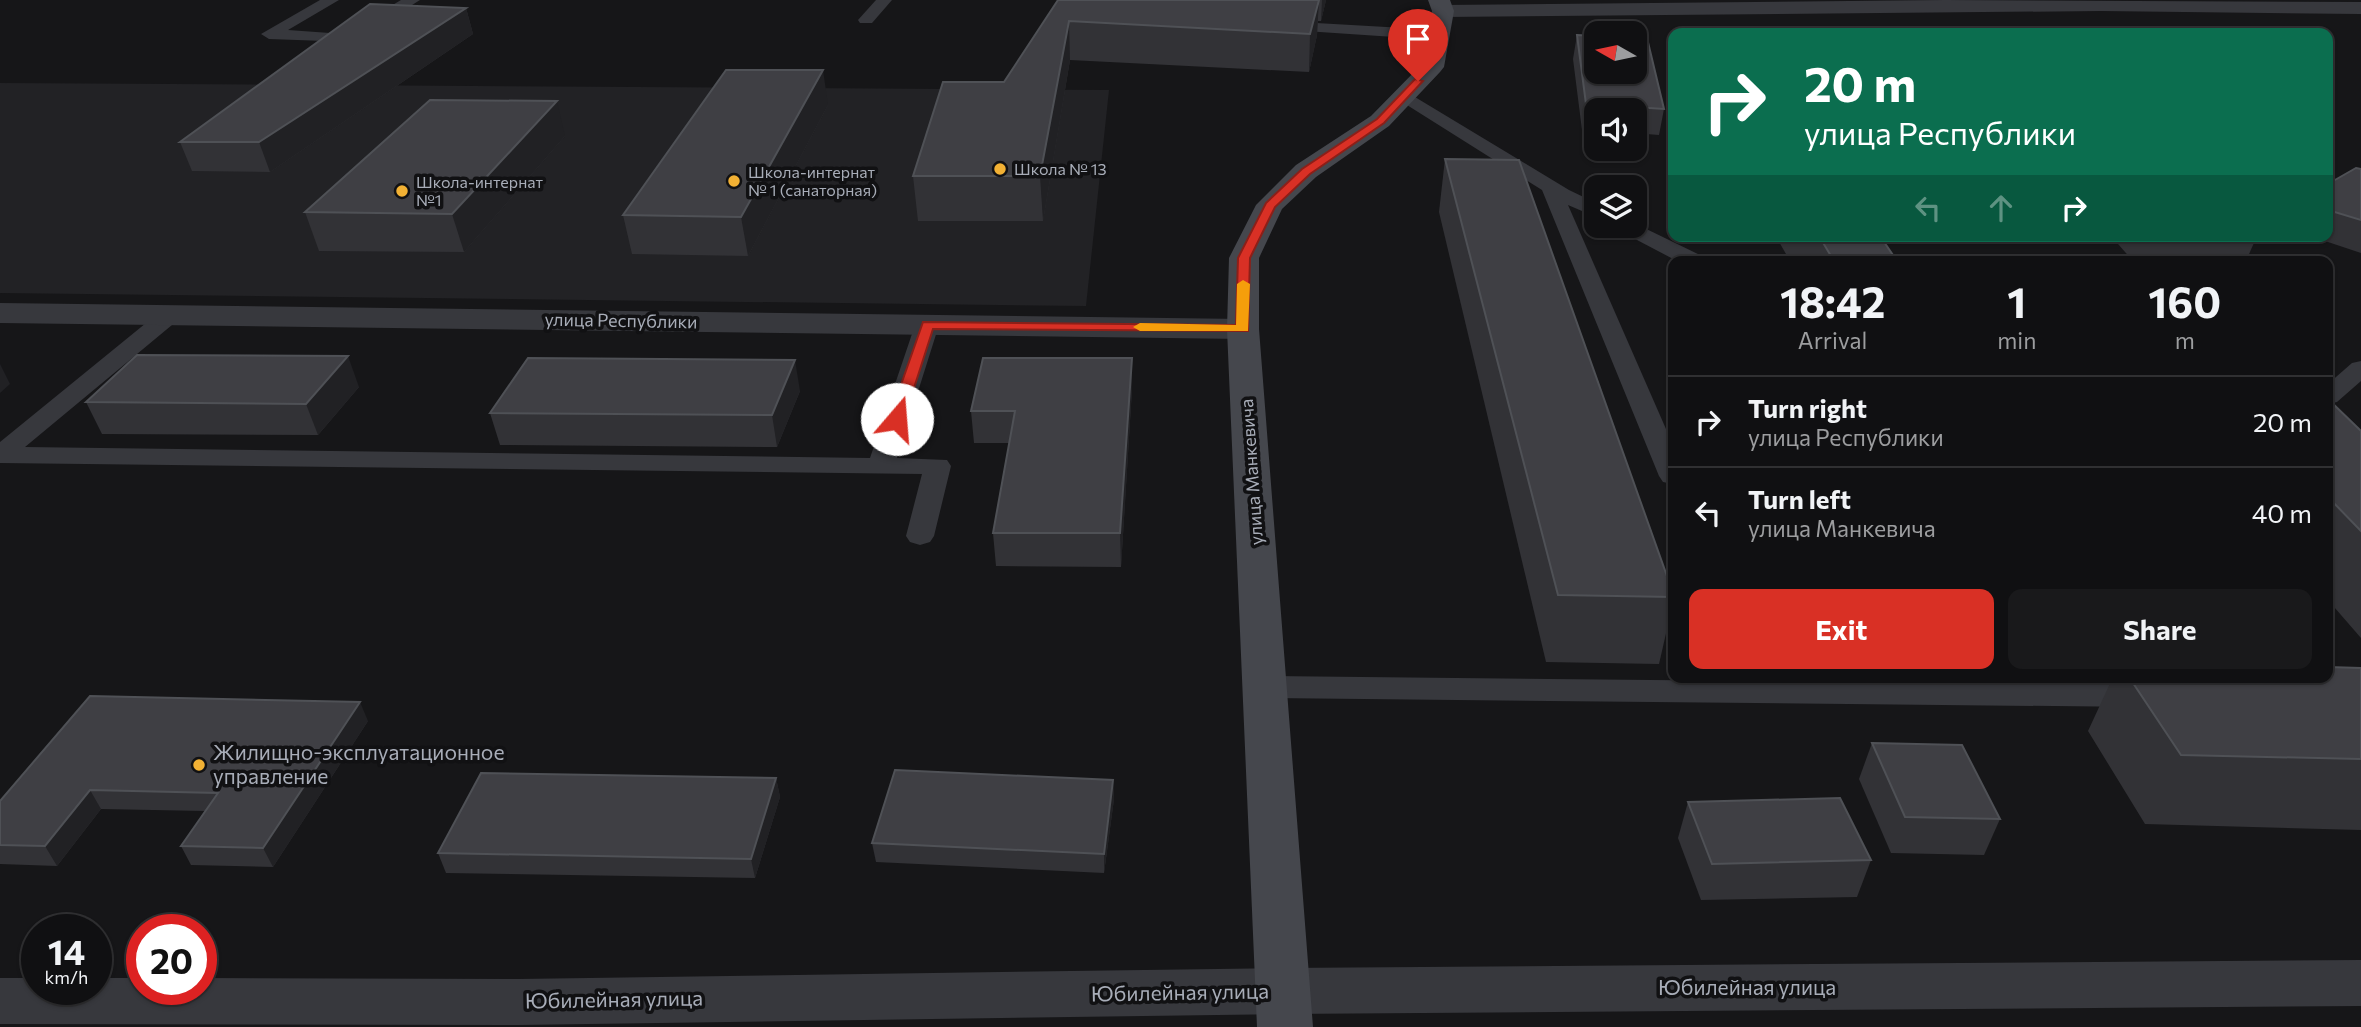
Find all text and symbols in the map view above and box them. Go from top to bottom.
pin [1388,9,1448,81]
icon: arrive [1399,20,1437,58]
north arrow [1584,21,1647,84]
map controls [1584,21,1647,238]
text: 20 m [1804,52,1916,112]
icon: right [1689,56,1780,147]
button: sound [1584,98,1647,161]
text: улица Республики [1804,112,2076,152]
place label: Школа № 13 [1014,159,1107,178]
marker: Школа № 13 [992,161,1008,177]
place label: Школа-интернат № 1 (санаторная) [748,162,877,199]
place label: Школа-интернат №1 [416,172,544,209]
marker: Школа-интернат № 1 (санаторная) [726,173,742,189]
button: layers [1584,175,1647,238]
marker: Школа-интернат №1 [394,183,410,199]
icon: left [1909,189,1947,227]
icon: ahead [1982,189,2020,227]
icon: right [2055,189,2093,227]
text: 18:42 [1780,275,1885,327]
text: 1 [2007,275,2026,327]
text: 160 [2148,275,2221,327]
street label: улица Республики [544,308,698,332]
text: Arrival [1798,326,1867,354]
text: min [1997,326,2036,354]
text: m [2175,326,2195,354]
position arrow [860,382,934,456]
text: Turn right [1748,392,1867,423]
street label: улица Манкевича [1235,398,1267,546]
icon: right [1689,403,1727,441]
text: 20 m [2253,406,2312,437]
text: улица Республики [1748,423,1944,451]
text: Turn left [1748,483,1851,514]
icon: left [1689,494,1727,532]
text: 40 m [2252,497,2312,528]
text: улица Манкевича [1748,514,1936,542]
button: Exit [1689,589,1994,669]
button: Share [2008,589,2312,669]
place label: Жилищно-эксплуатационное управление [213,739,504,788]
marker: Жилищно-эксплуатационное управление [191,757,207,773]
speed limit sign: 20 [126,914,217,1005]
text: 14 [48,929,85,972]
text: km/h [45,966,88,988]
street label: Юбилейная улица [1658,974,1836,999]
street label: Юбилейная улица [1091,977,1269,1006]
street label: Юбилейная улица [525,984,703,1013]

